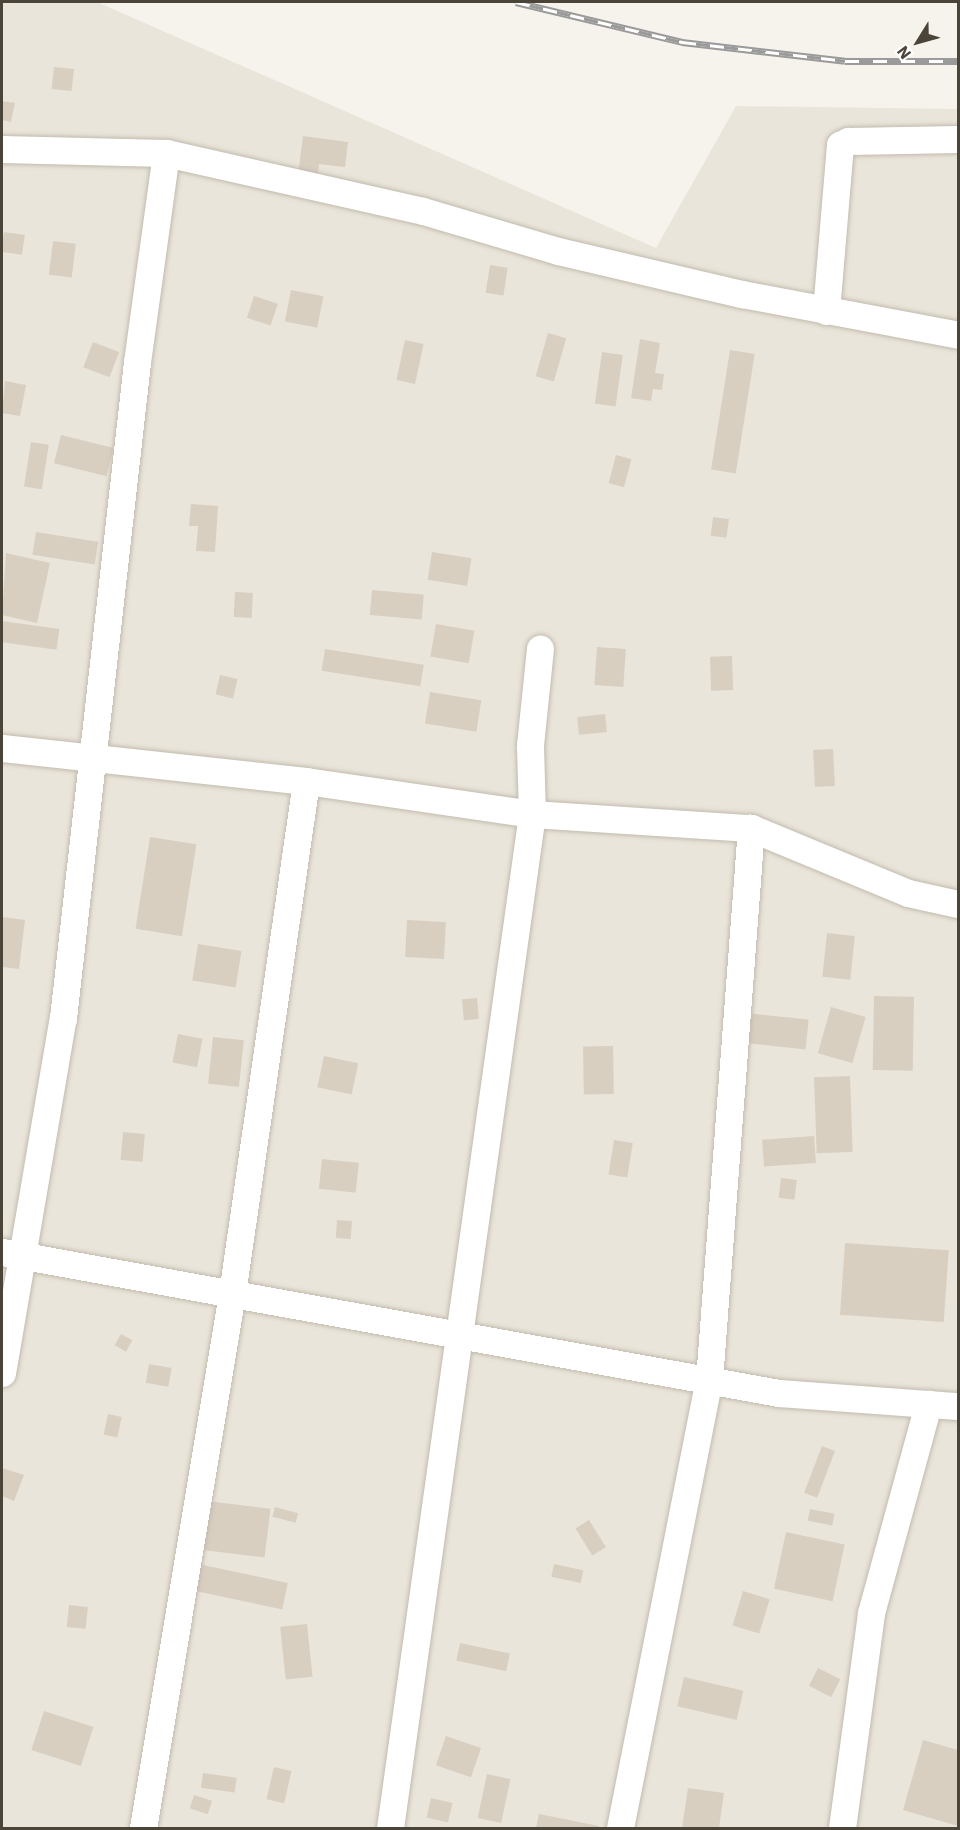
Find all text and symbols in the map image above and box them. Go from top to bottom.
north arrow [888,12,948,72]
text: N [892,42,915,63]

